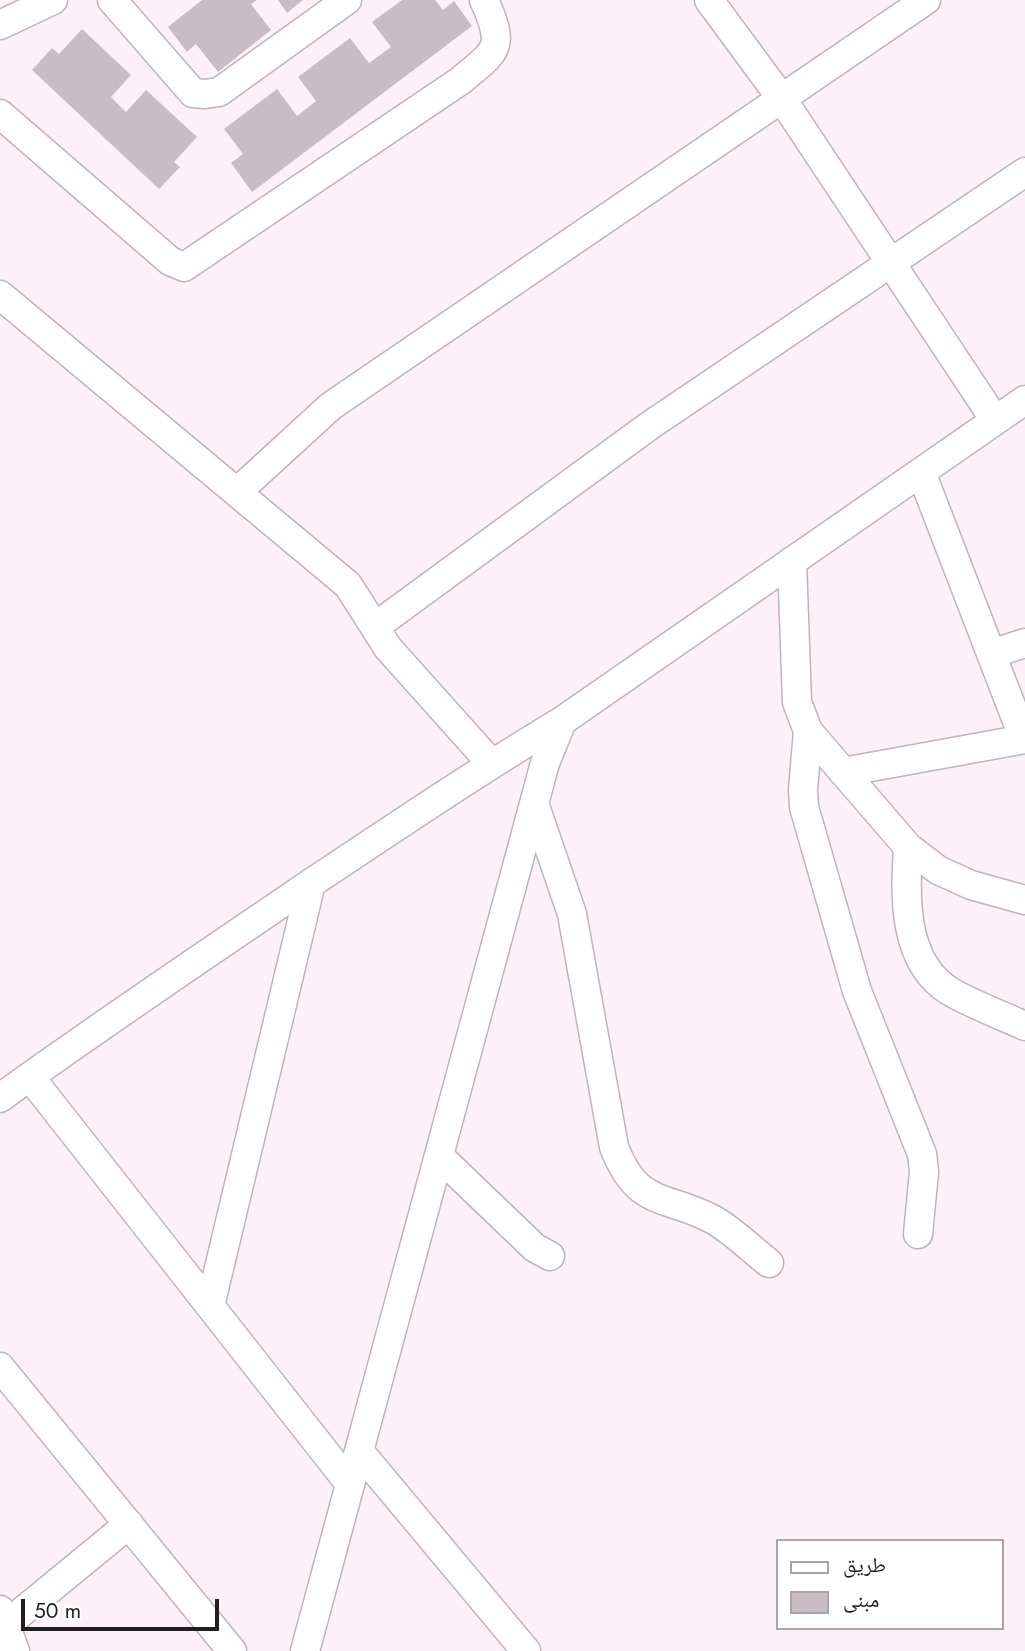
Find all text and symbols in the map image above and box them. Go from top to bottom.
legend [776,1539,1004,1630]
text: طريق [843,1550,886,1580]
scale bar [24,1584,222,1628]
text: مبنى [843,1585,879,1615]
text: 50 m [34,1596,81,1626]

